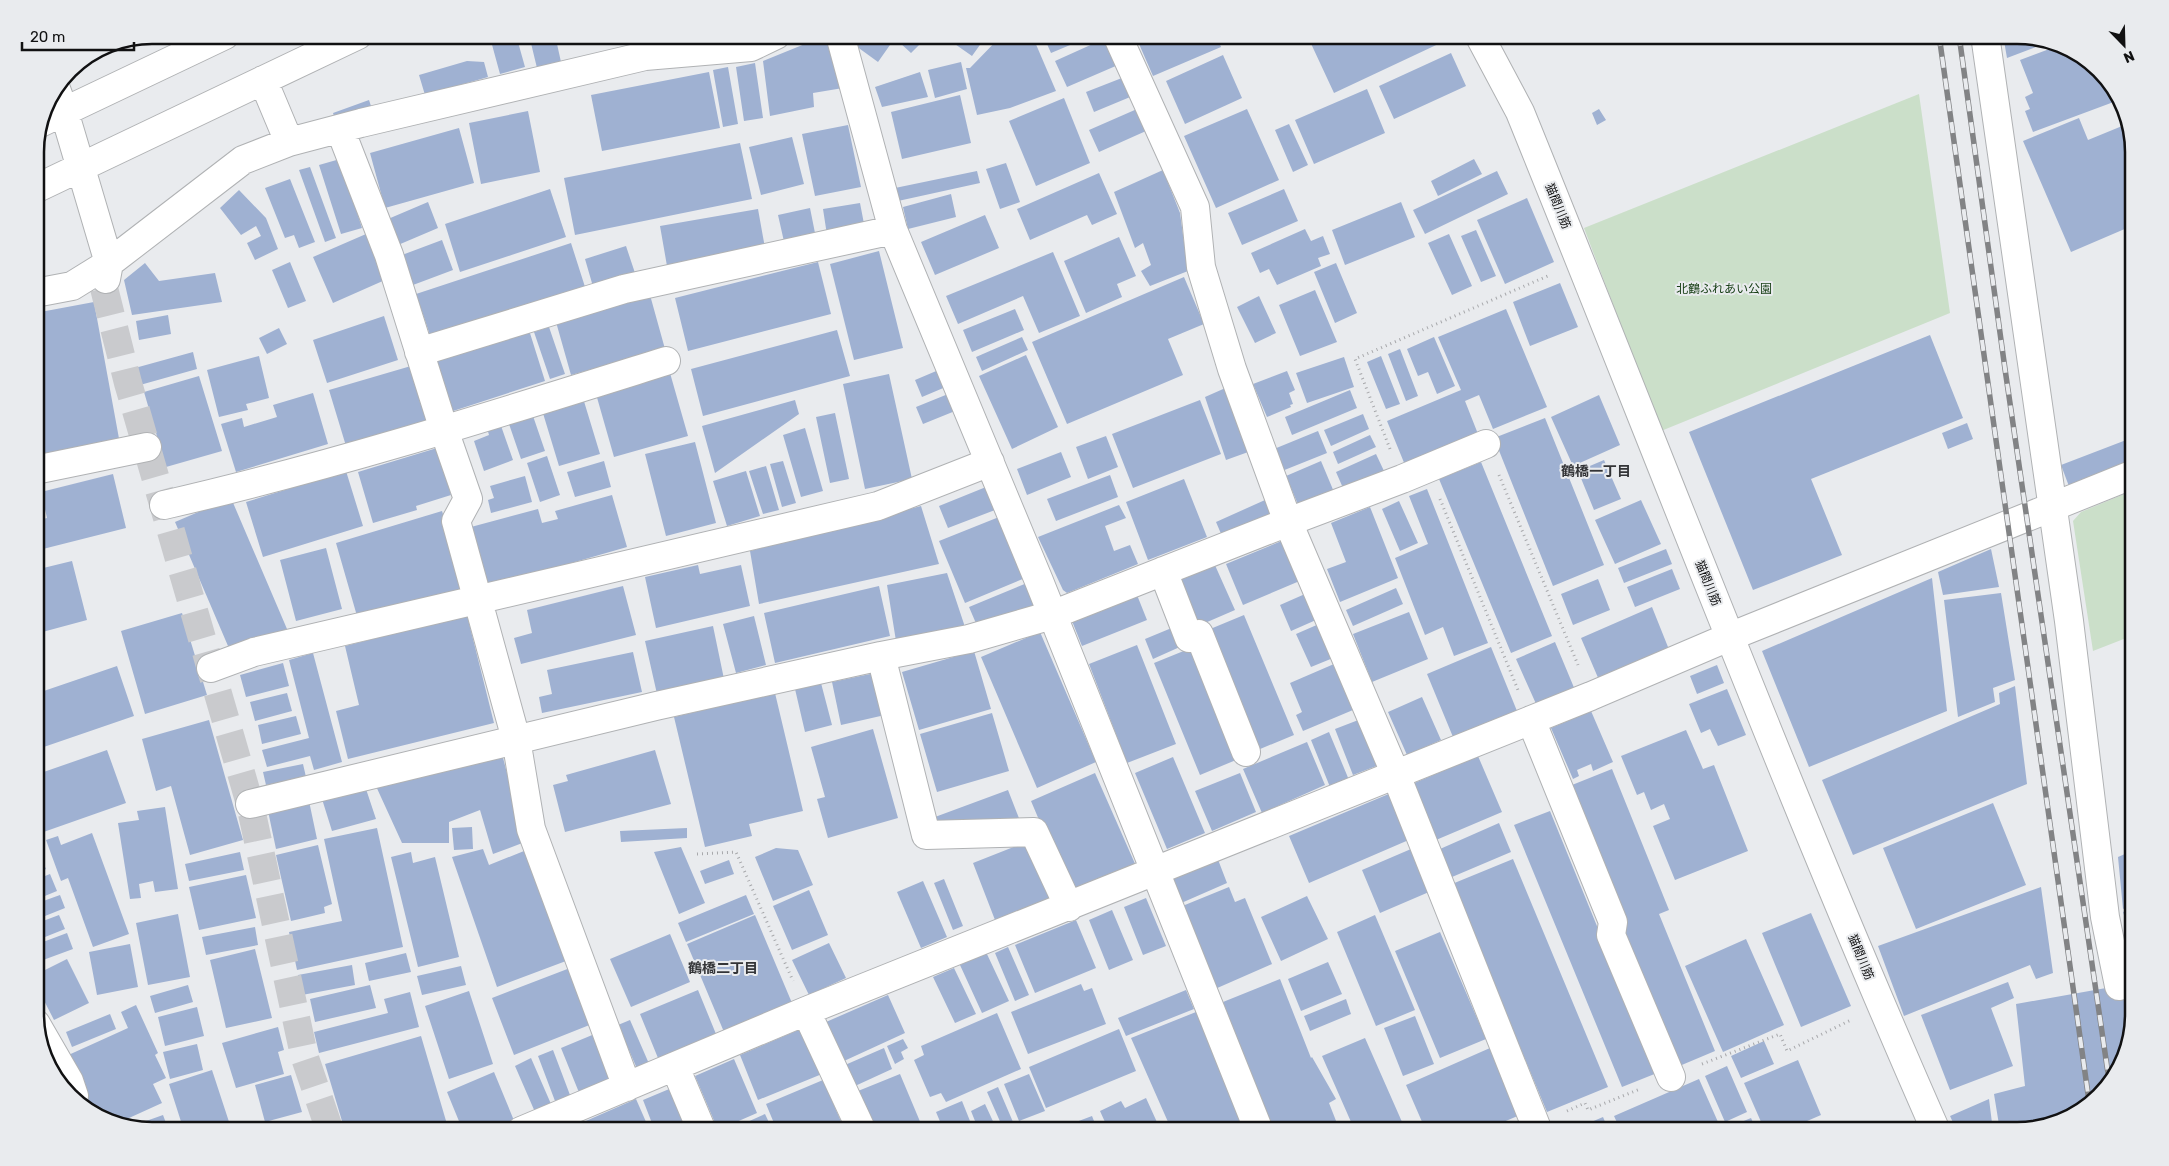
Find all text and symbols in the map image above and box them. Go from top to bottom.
scale bar [22,20,135,52]
north arrow [2099,20,2149,70]
text: 20 m [30,28,65,46]
text: N [2121,47,2137,66]
street label: 猫間川筋 [1543,181,1573,231]
park label: 北鶴ふれあい公園 [1676,282,1772,296]
district label: 鶴橋一丁目 [1561,463,1631,480]
street label: 猫間川筋 [1693,558,1723,608]
street label: 猫間川筋 [1846,932,1876,982]
district label: 鶴橋二丁目 [688,960,758,977]

